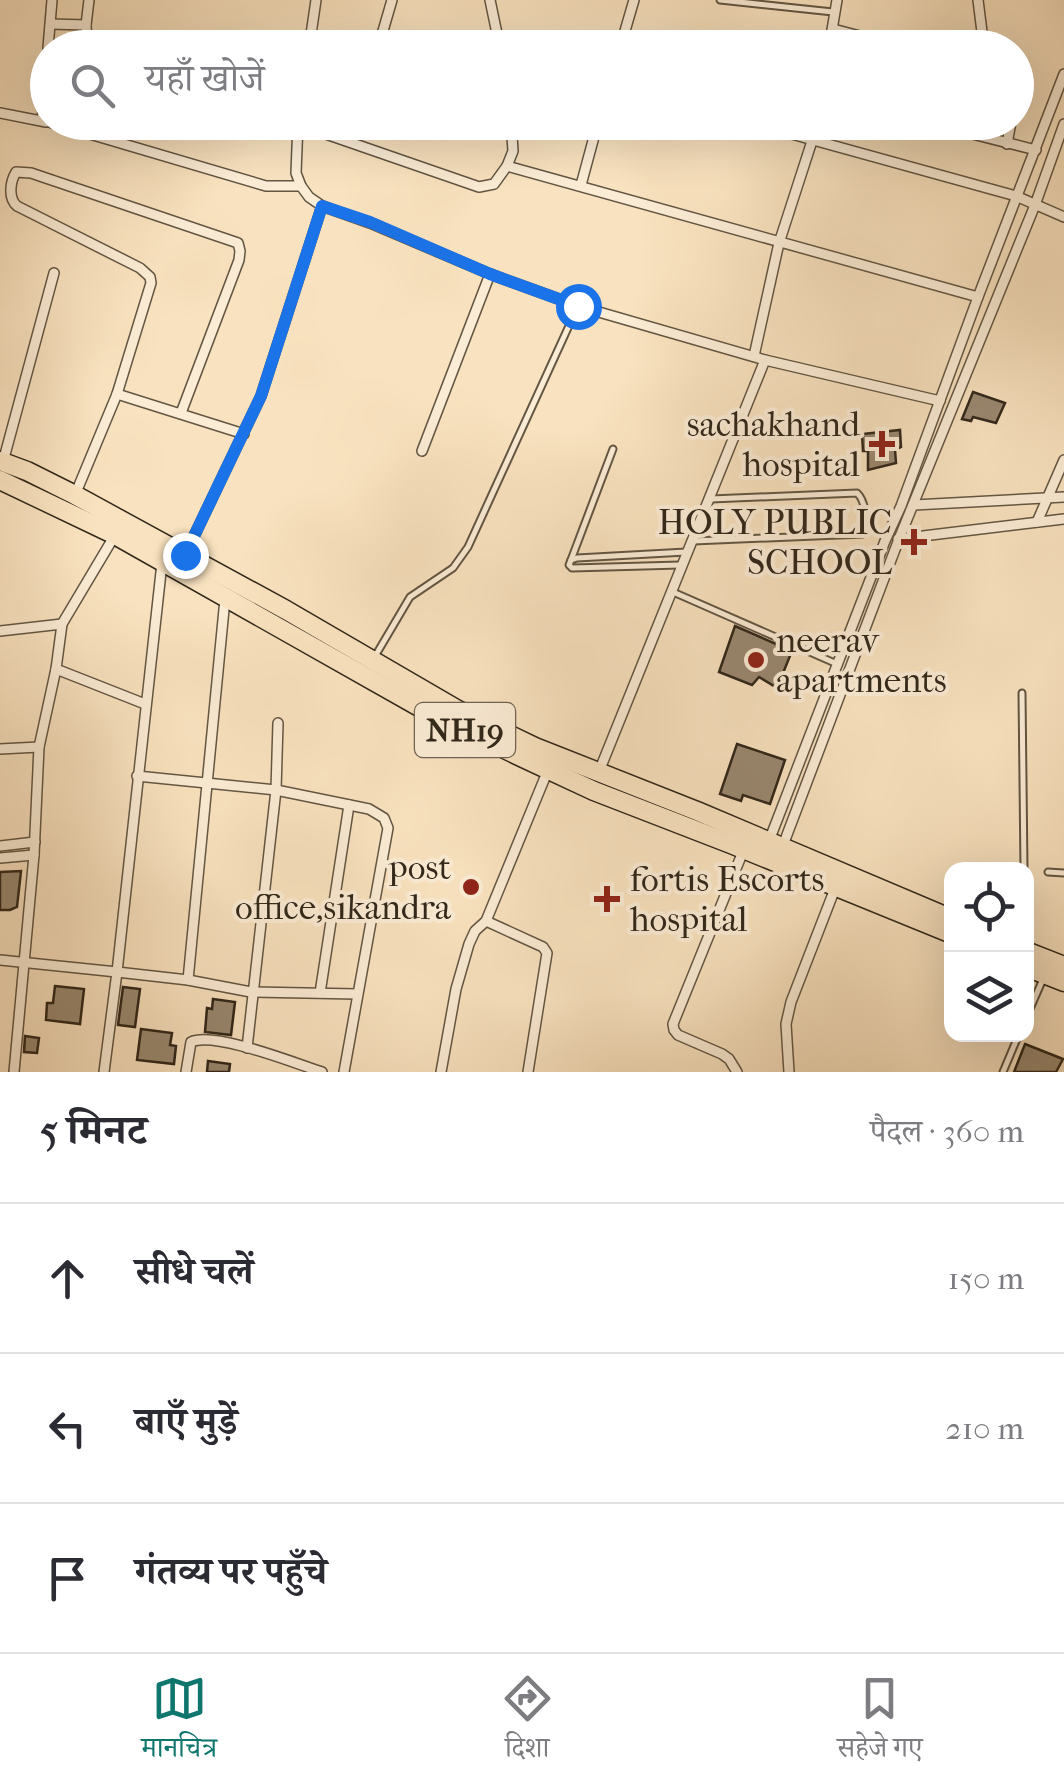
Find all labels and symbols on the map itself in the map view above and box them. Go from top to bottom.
route start [556,284,602,330]
place label: sachakhand hospital [687,404,861,485]
marker: sachakhand hospital [869,431,895,457]
place label: HOLY PUBLIC SCHOOL [658,502,892,583]
marker: HOLY PUBLIC SCHOOL [901,529,927,555]
route end [163,533,209,579]
place label: neerav apartments [776,620,947,701]
marker: neerav apartments [745,649,767,671]
road number: NH19 [415,703,515,757]
place label: post office,sikandra [235,847,452,928]
place label: fortis Escorts hospital [630,859,824,940]
marker: post office,sikandra [460,876,482,898]
marker: fortis Escorts hospital [594,886,620,912]

